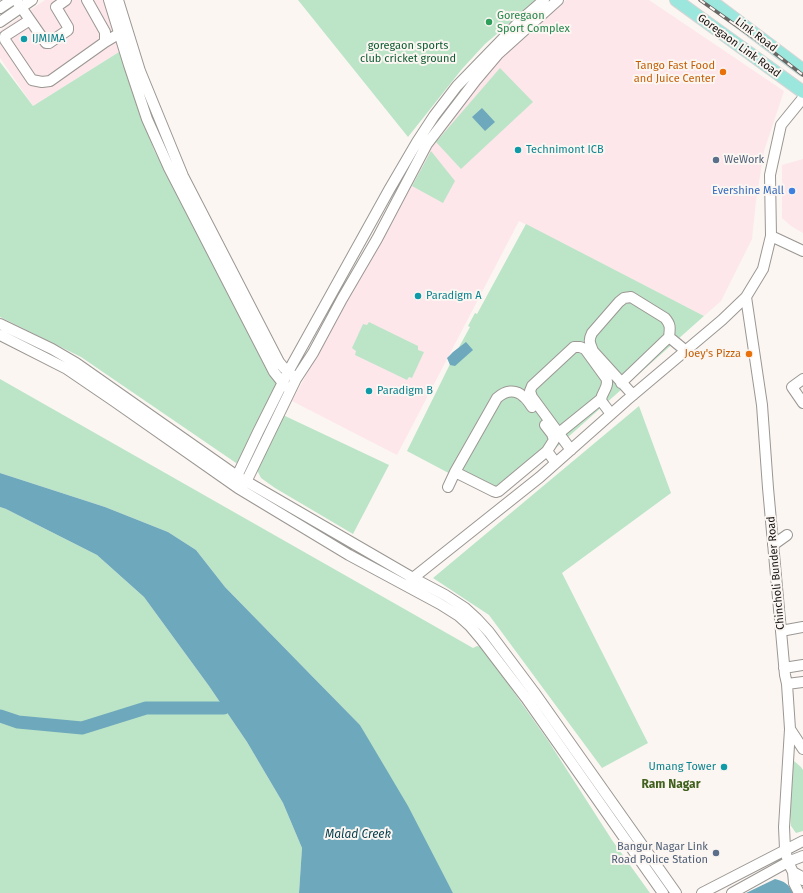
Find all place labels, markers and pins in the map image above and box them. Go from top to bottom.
place label: Goregaon Sport Complex [497,9,570,35]
marker: Goregaon Sport Complex [484,17,494,27]
place label: IJMIMA [32,32,65,46]
marker: IJMIMA [19,34,29,44]
place label: Tango Fast Food and Juice Center [634,59,715,85]
marker: Tango Fast Food and Juice Center [718,67,728,77]
place label: Technimont ICB [526,143,604,157]
marker: Technimont ICB [513,145,523,155]
place label: WeWork [724,153,764,167]
marker: WeWork [711,155,721,165]
place label: Evershine Mall [712,184,784,198]
marker: Evershine Mall [787,186,797,196]
place label: Paradigm A [426,289,482,303]
marker: Paradigm A [413,291,423,301]
place label: Joey's Pizza [685,347,741,361]
marker: Joey's Pizza [744,349,754,359]
place label: Paradigm B [377,384,433,398]
marker: Paradigm B [364,386,374,396]
place label: Umang Tower [649,760,716,774]
marker: Umang Tower [719,762,729,772]
place label: Bangur Nagar Link Road Police Station [611,840,708,866]
marker: Bangur Nagar Link Road Police Station [711,848,721,858]

